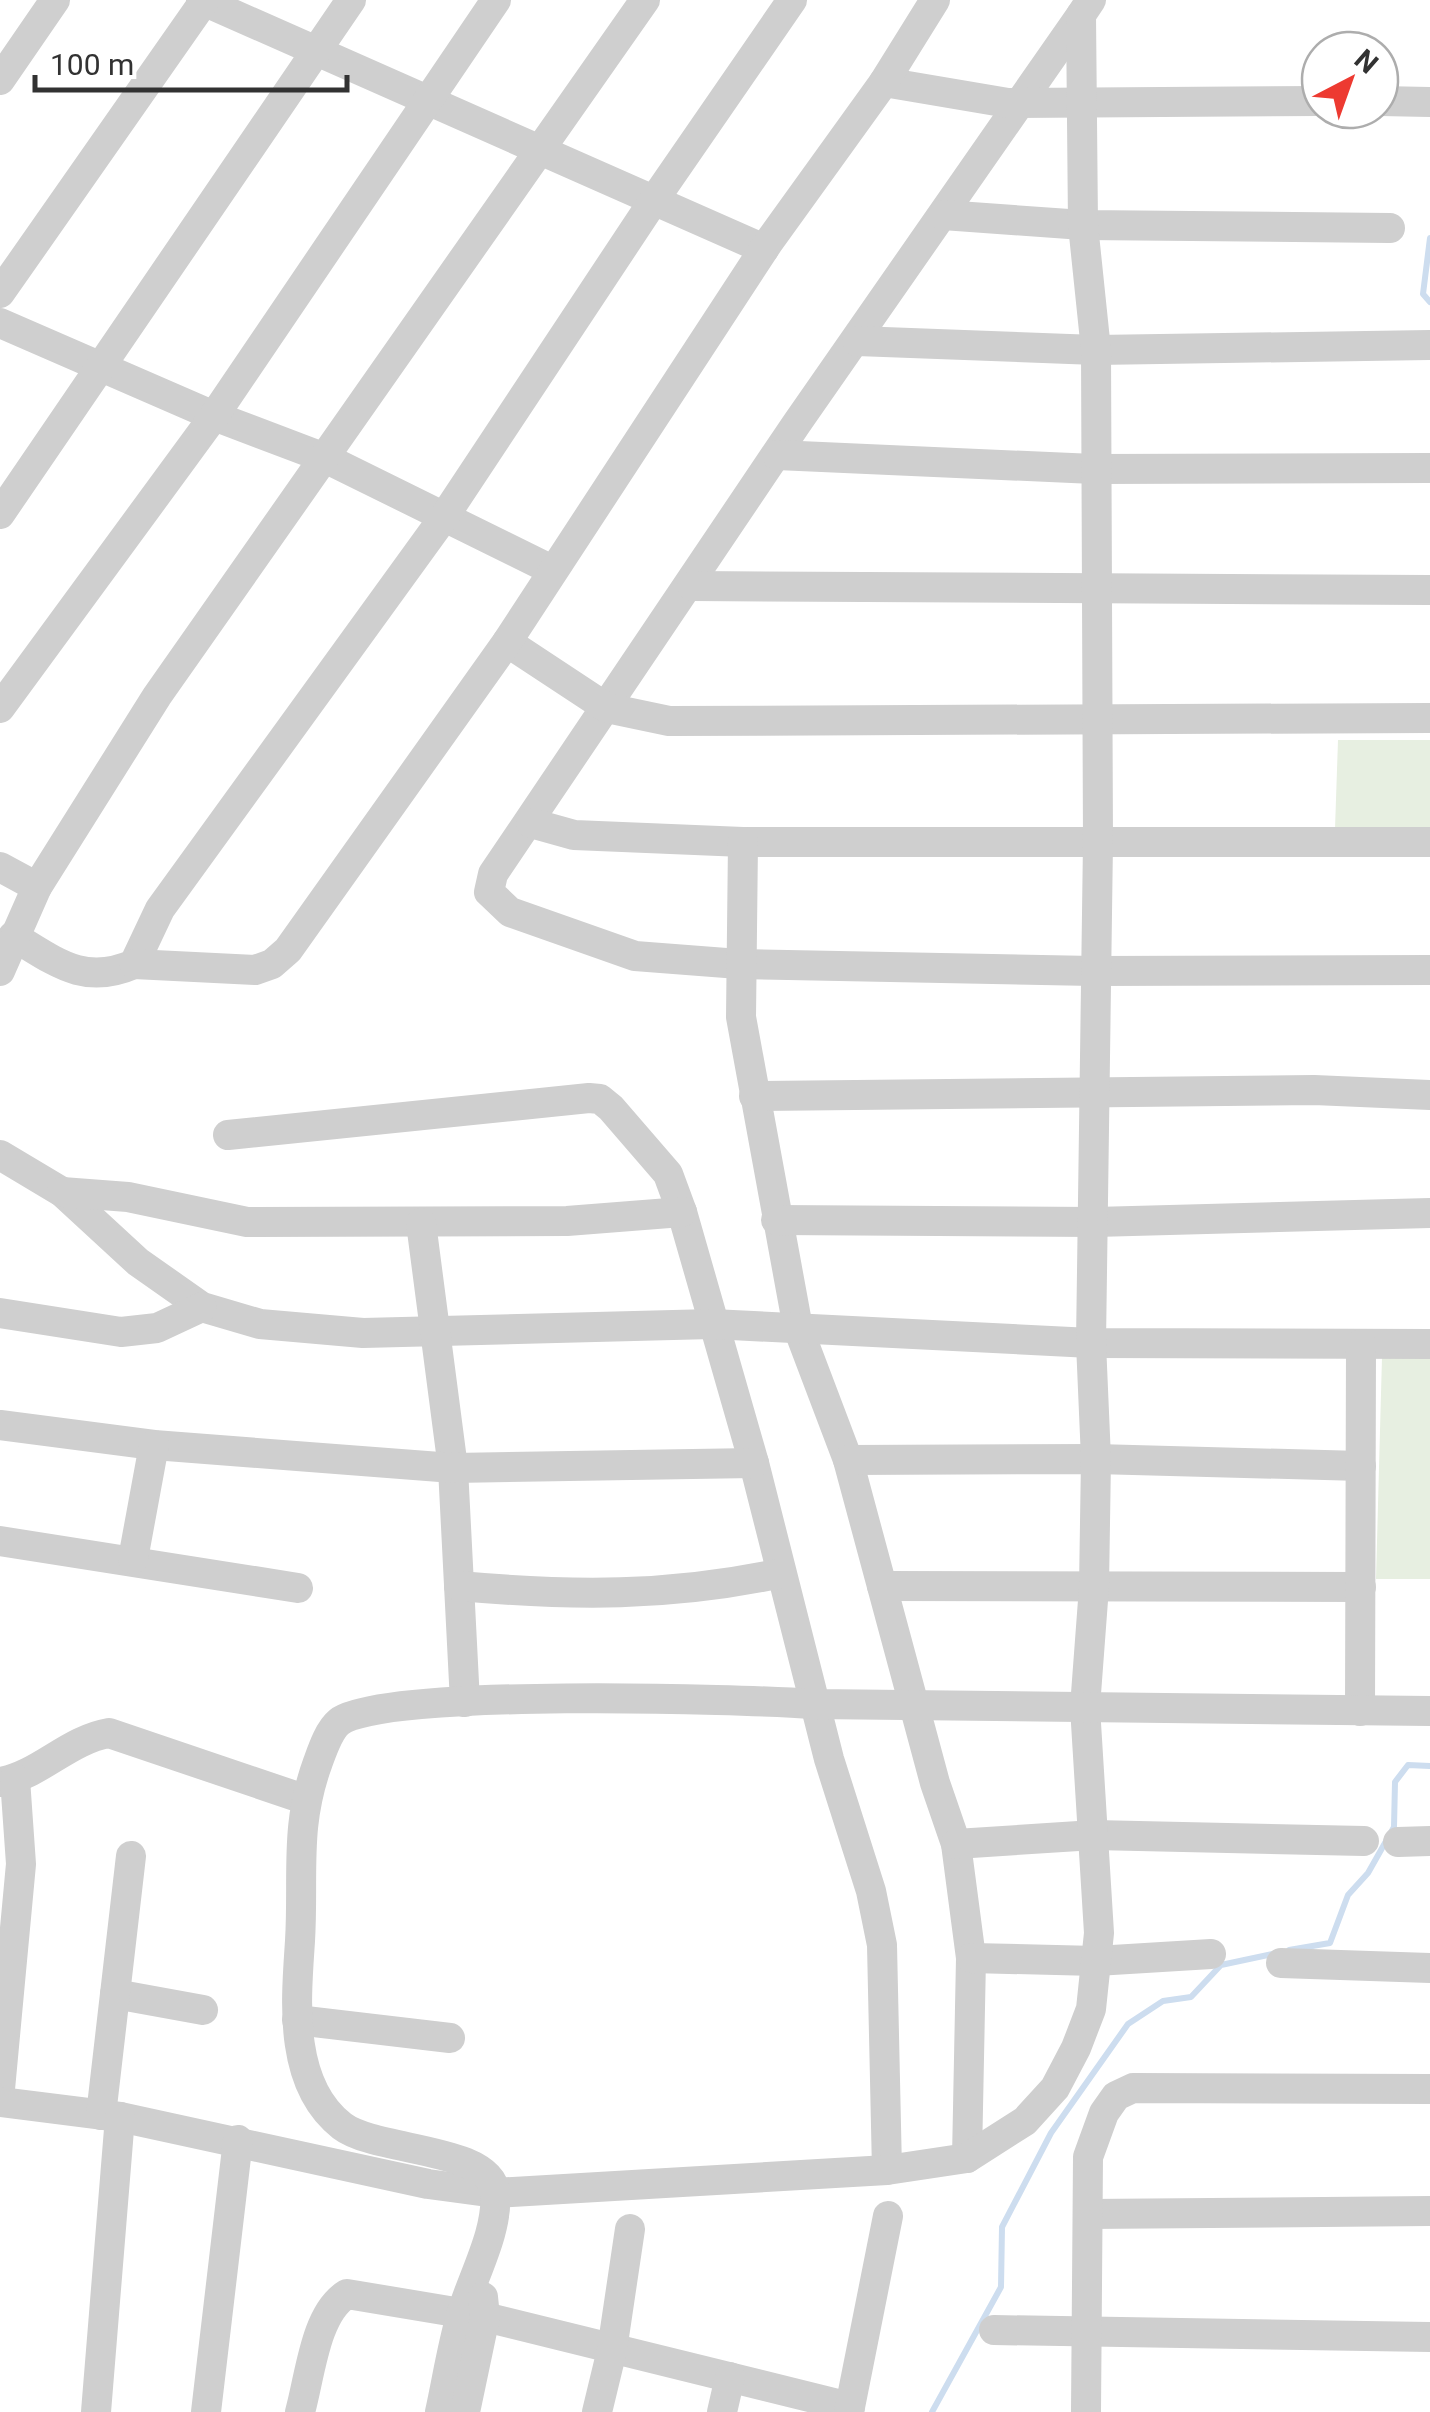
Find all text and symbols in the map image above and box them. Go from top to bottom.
scale bar [35,30,348,92]
north arrow [1300,30,1400,130]
text: N [1348,43,1384,80]
text: 100 m [50,47,134,82]

